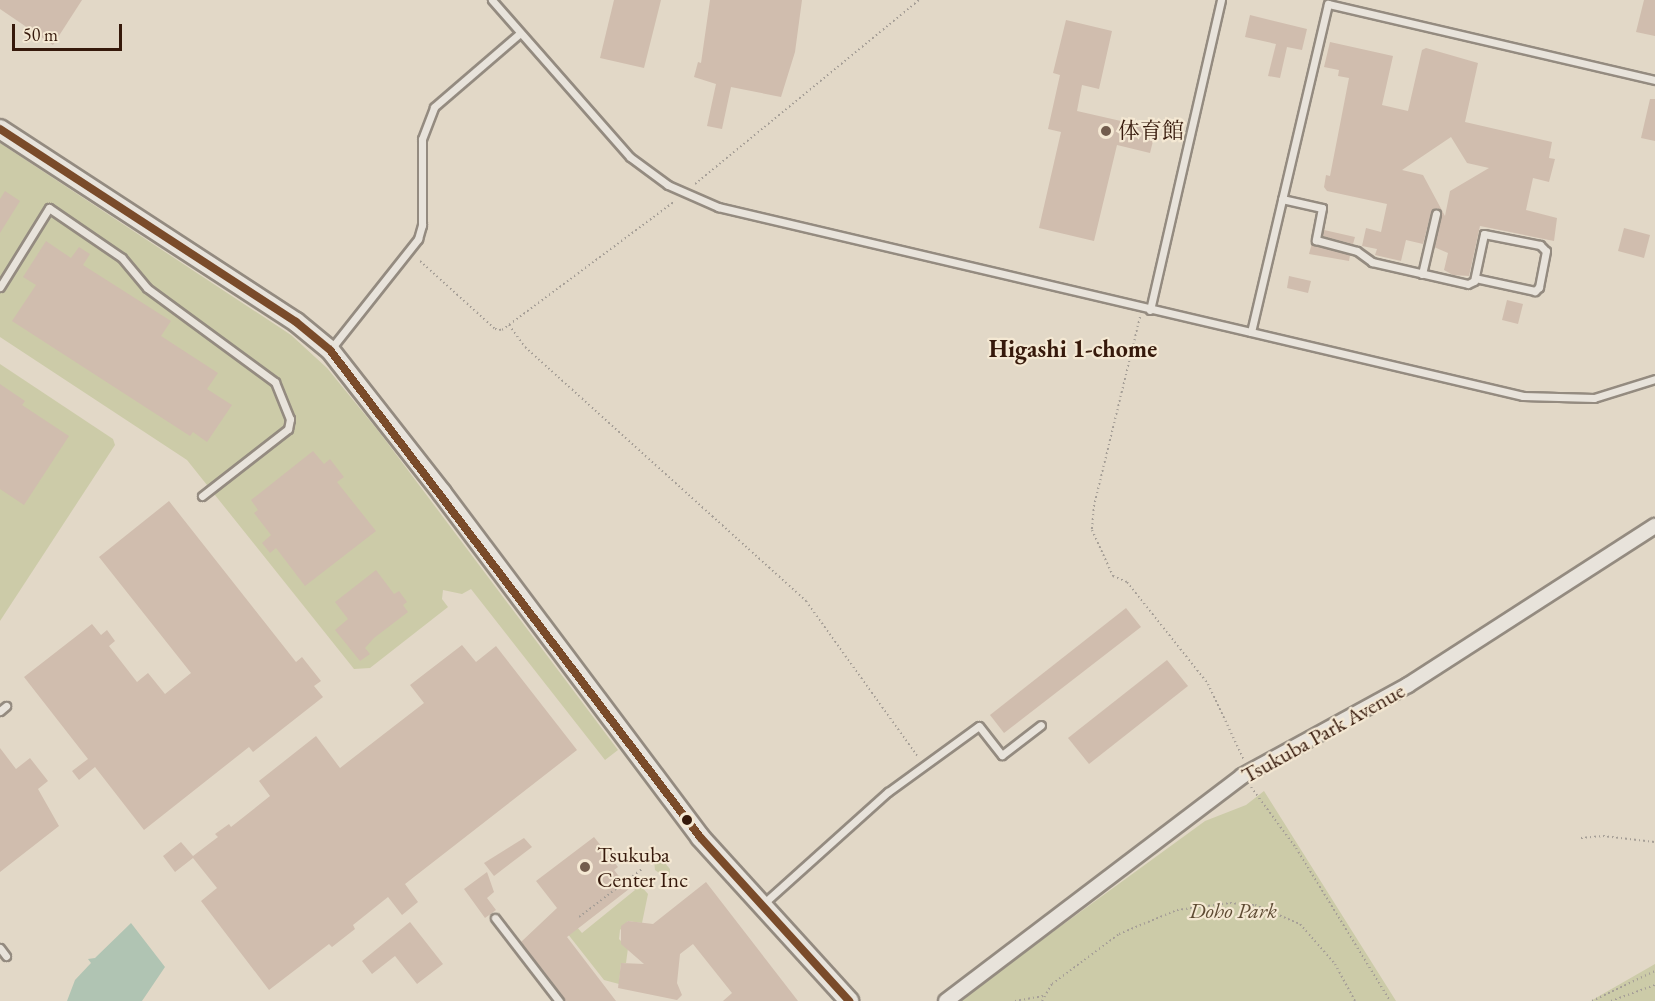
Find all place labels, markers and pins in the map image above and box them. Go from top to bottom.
place label: 体育館 [1118,118,1184,144]
marker: 体育館 [1099,124,1113,138]
unlabelled marker [681,814,693,826]
place label: Tsukuba Center Inc [597,841,688,892]
marker: Tsukuba Center Inc [578,860,592,874]

